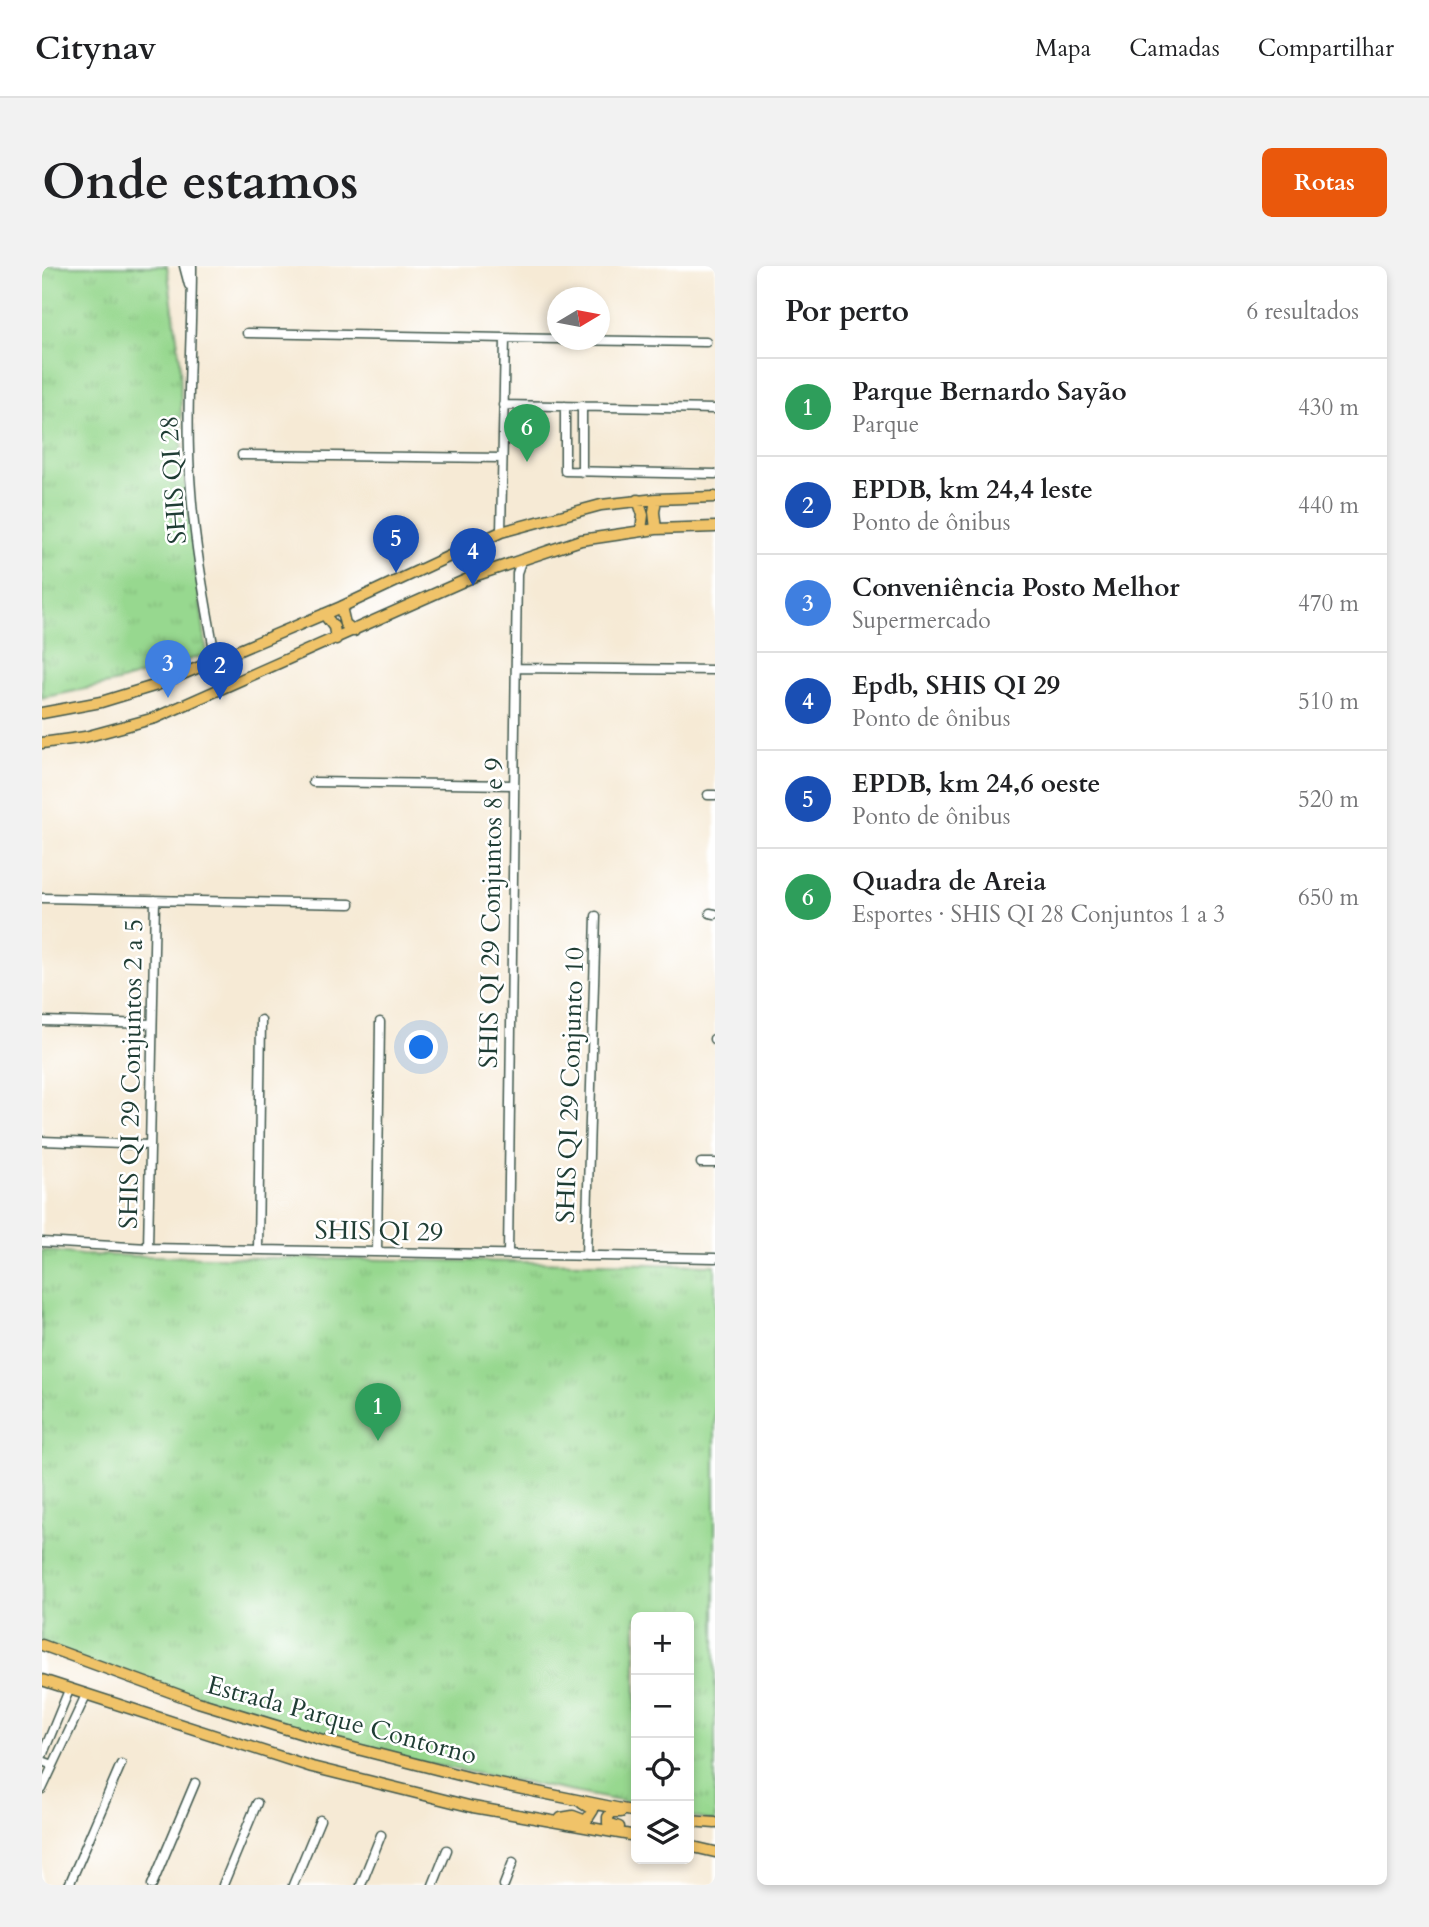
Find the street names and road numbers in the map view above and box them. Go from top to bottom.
street label: SHIS QI 28 [151,415,195,545]
street label: SHIS QI 29 Conjuntos 8 e 9 [471,757,511,1069]
street label: SHIS QI 29 Conjuntos 2 a 5 [111,919,151,1229]
street label: SHIS QI 29 Conjunto 10 [548,946,592,1224]
street label: SHIS QI 29 [314,1212,444,1250]
street label: Estrada Parque Contorno [203,1667,481,1773]

